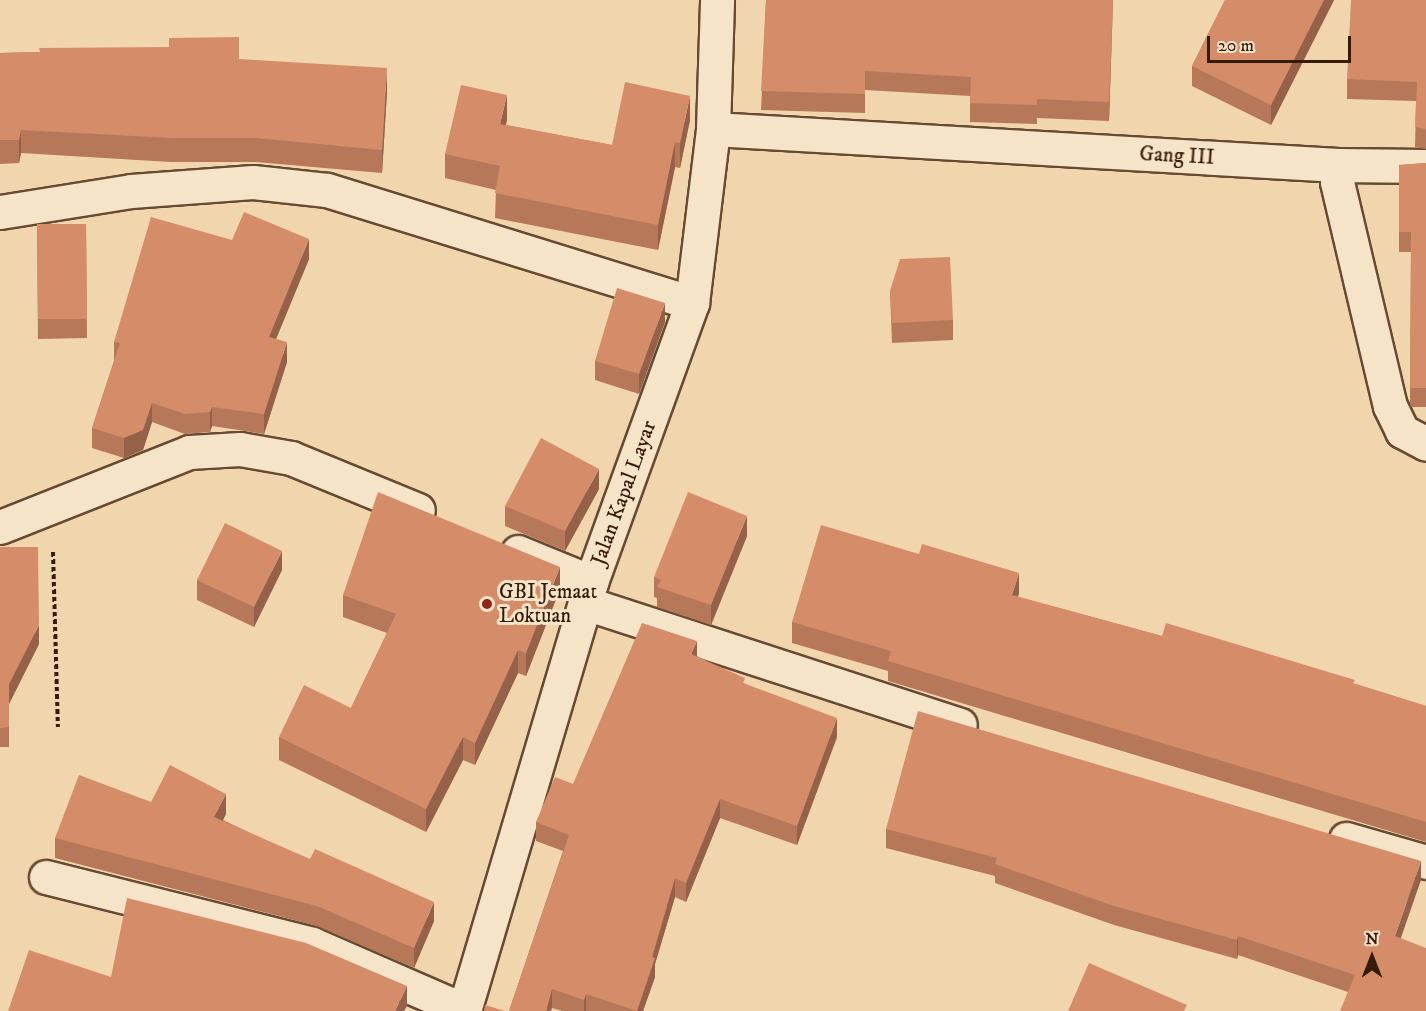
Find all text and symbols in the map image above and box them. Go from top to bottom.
scale bar [1210,24,1354,62]
text: 20 m [1218,35,1254,57]
street label: Gang III [1139,141,1215,171]
street label: Jalan Kapal Layar [586,417,662,569]
place label: GBI Jemaat Loktuan [499,579,597,629]
marker: GBI Jemaat Loktuan [480,597,494,611]
north arrow [1342,927,1402,987]
text: N [1365,929,1379,949]

